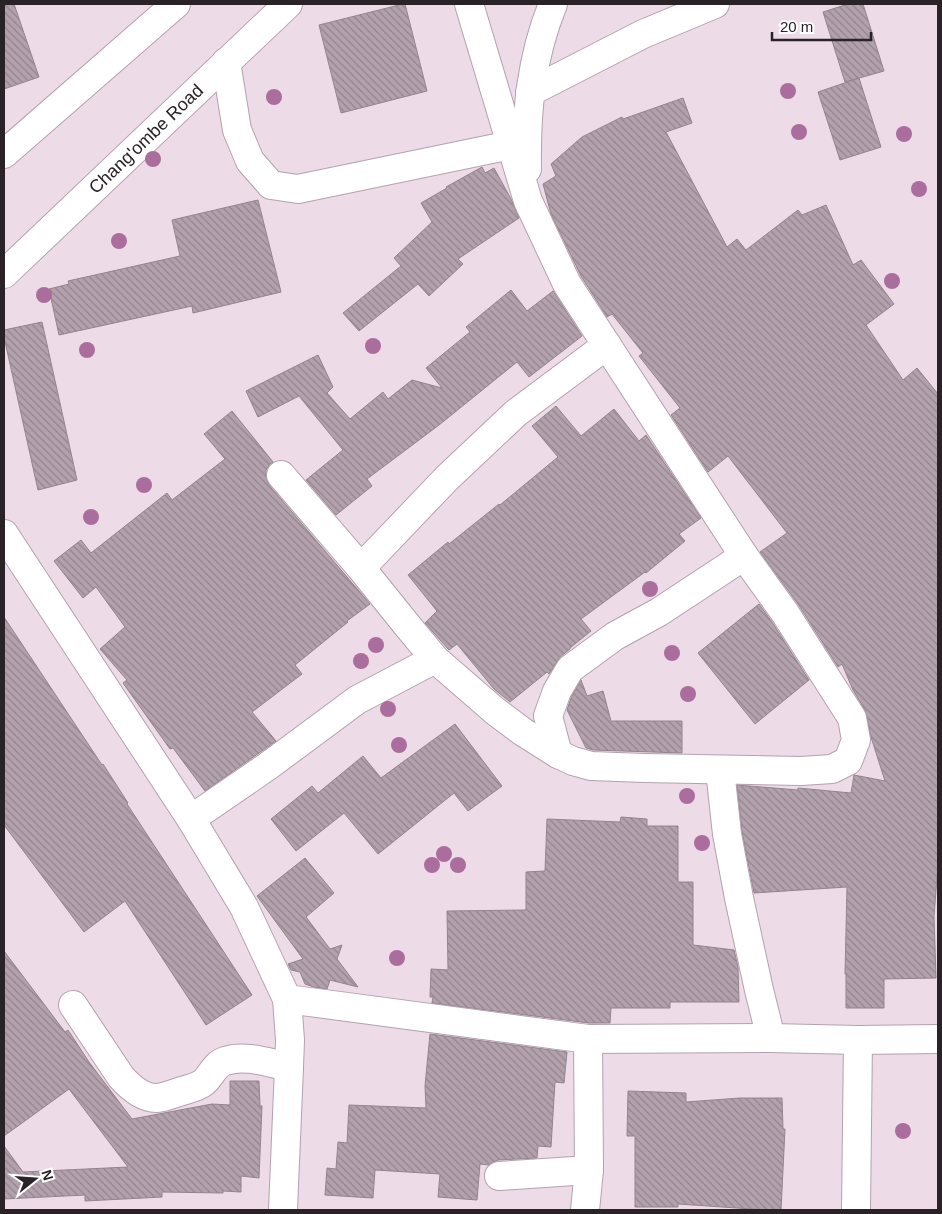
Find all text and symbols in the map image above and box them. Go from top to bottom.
scale bar [772,10,871,42]
text: 20 m [780,18,813,35]
street label: Chang'ombe Road [85,80,207,198]
north arrow [10,1154,60,1204]
text: N [38,1168,57,1182]

